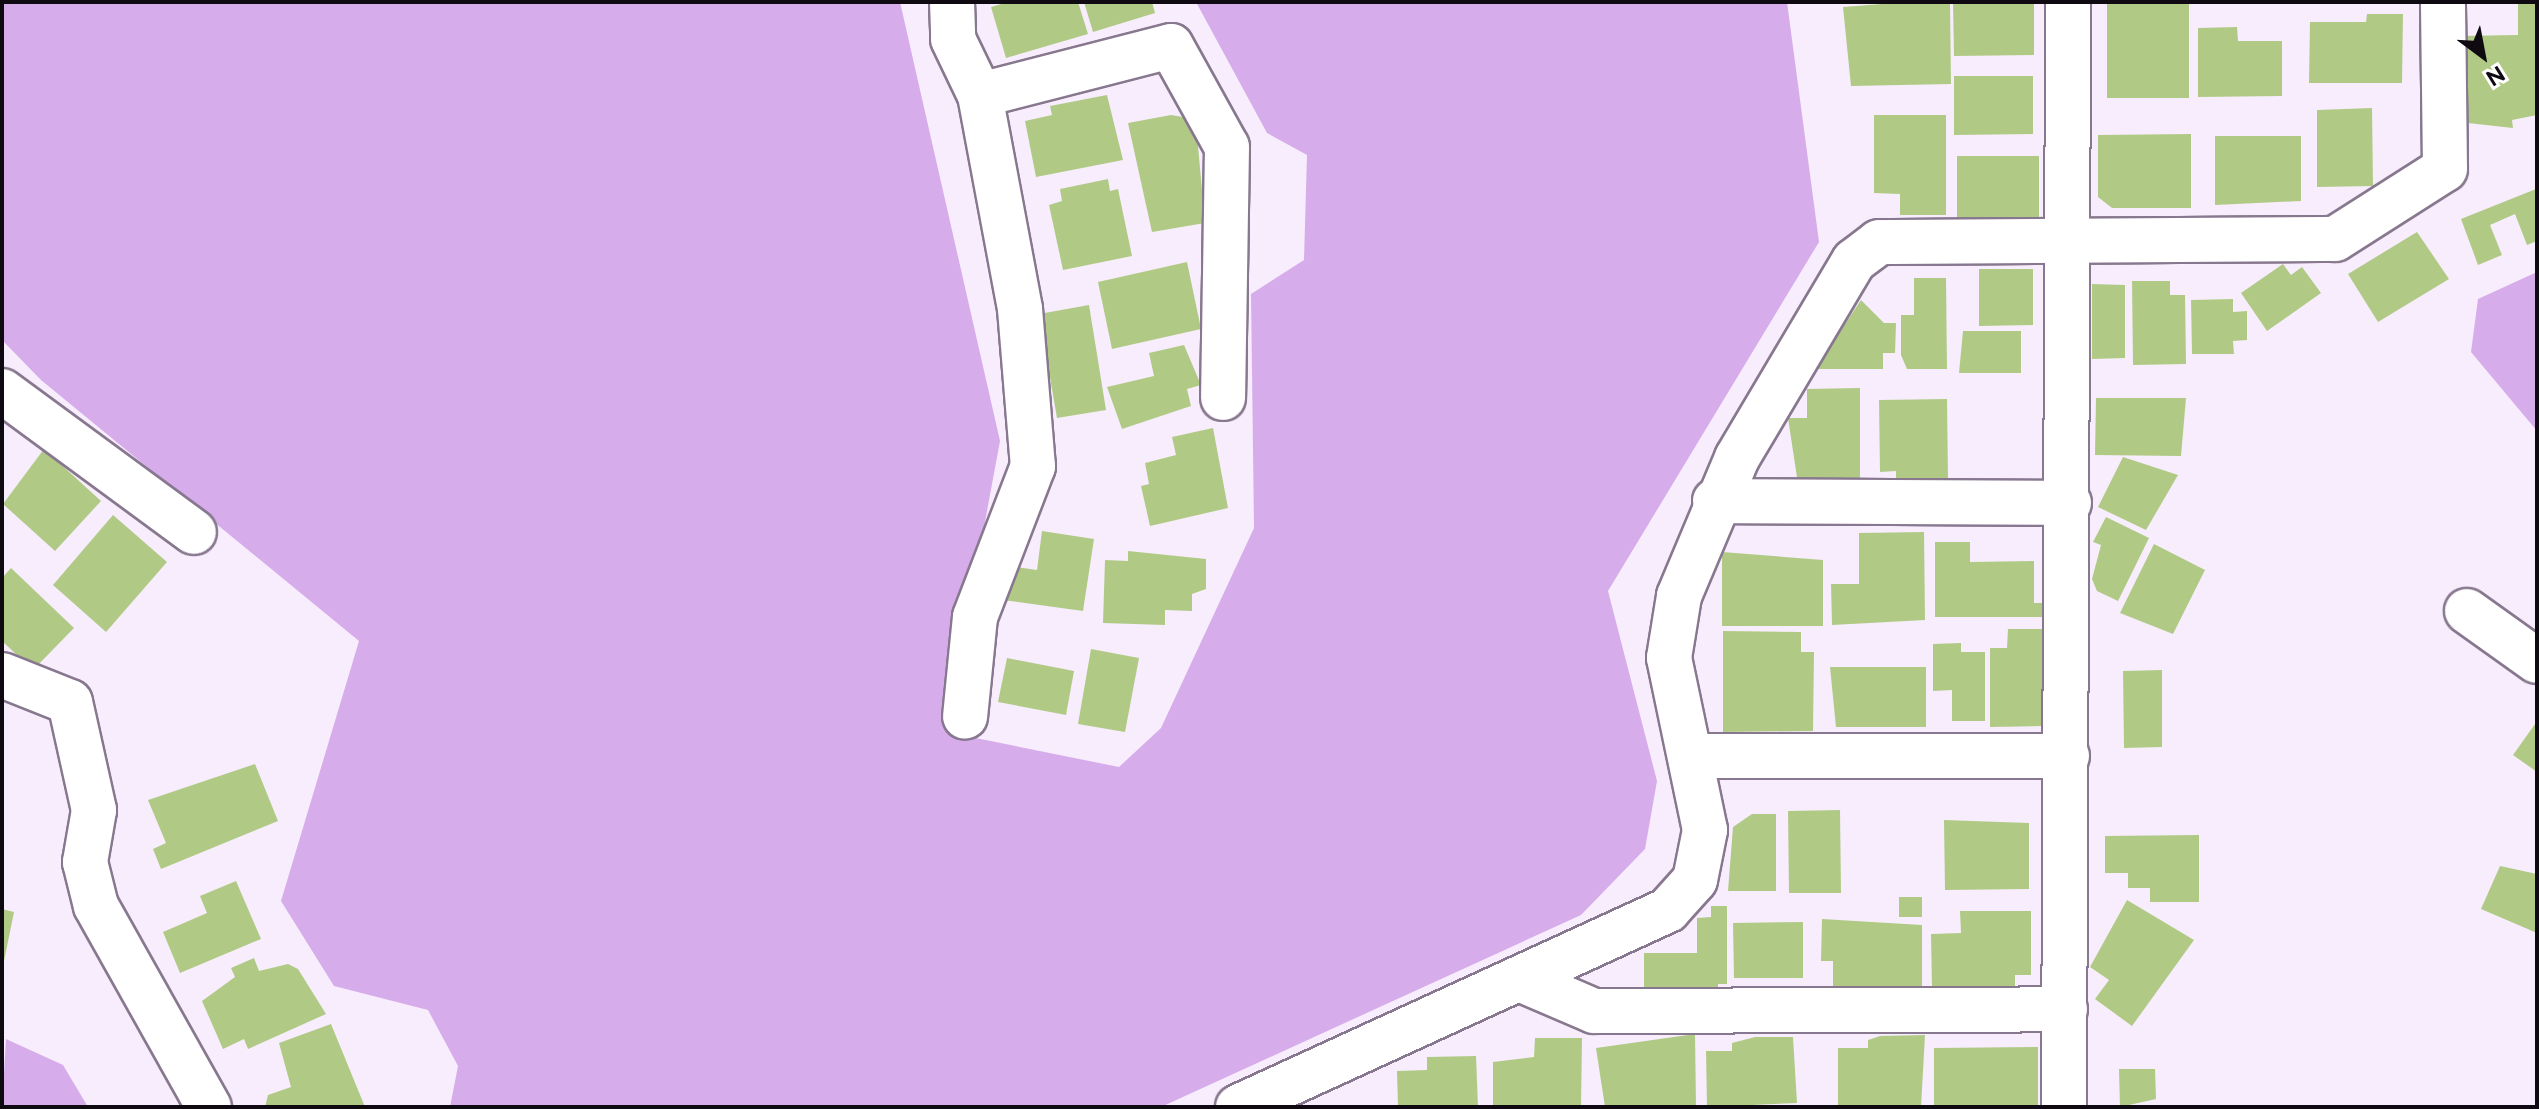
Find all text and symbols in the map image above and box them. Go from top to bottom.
north arrow [2443,16,2523,96]
text: N [2482,61,2510,92]

